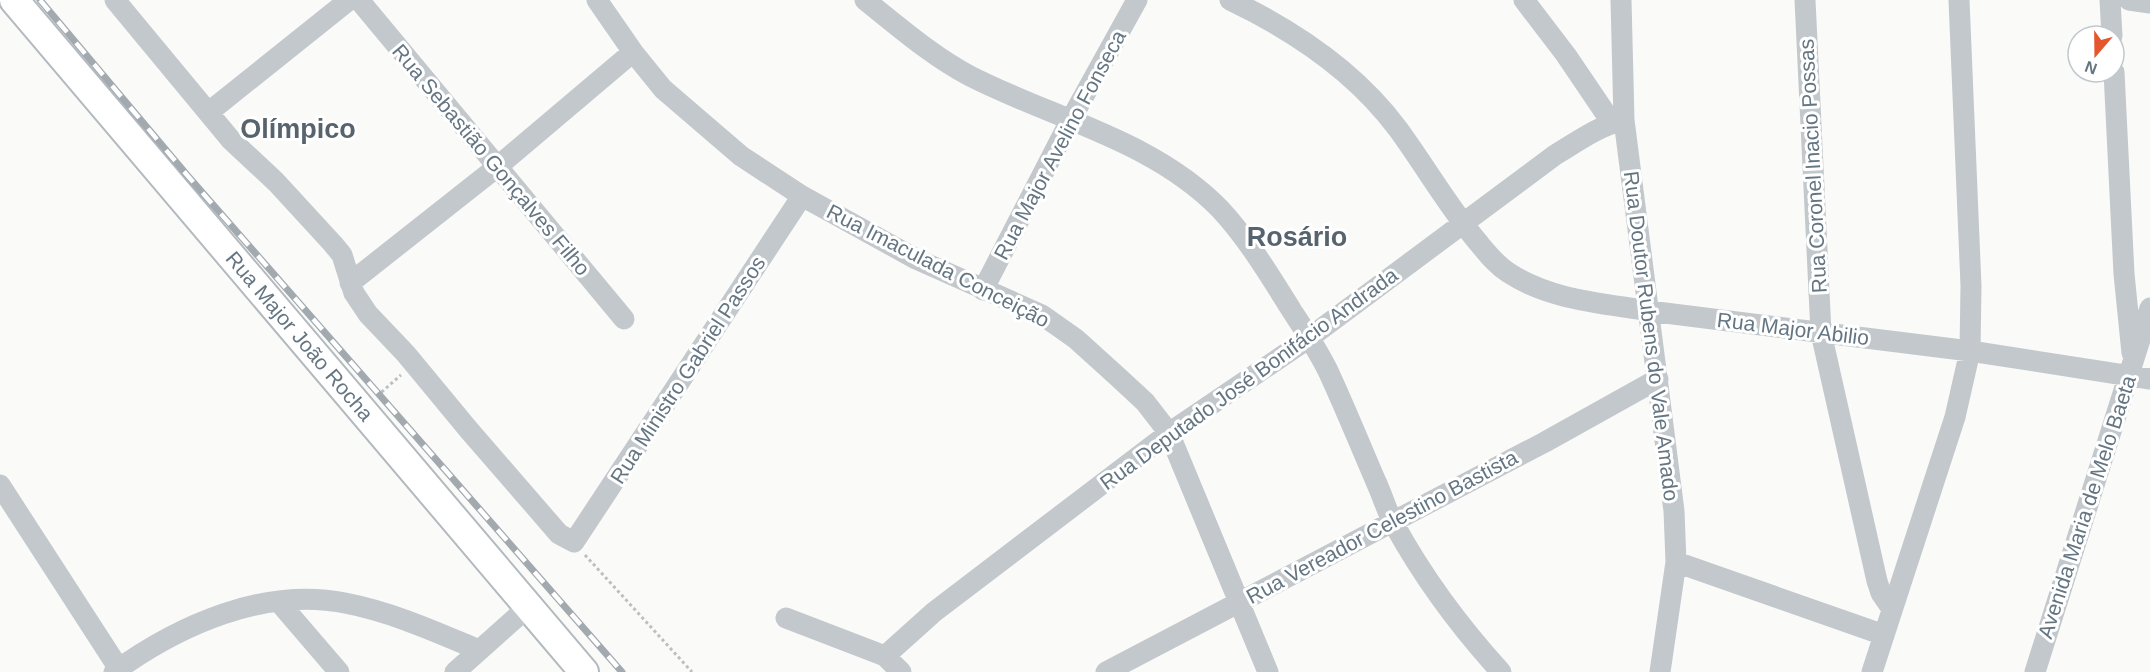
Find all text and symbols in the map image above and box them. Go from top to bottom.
north arrow [2066,24,2126,84]
street label: Rua Major Avelino Fonseca [989,26,1130,263]
street label: Rua Coronel Inacio Possas [1794,38,1831,294]
street label: Rua Sebastião Gonçalves Filho [388,40,595,280]
text: N [2083,58,2099,78]
district label: Olímpico [240,114,356,144]
street label: Rua Doutor Rubens do Vale Amado [1620,170,1683,502]
street label: Rua Imaculada Conceição [823,199,1053,332]
district label: Rosário [1247,222,1347,252]
street label: Rua Major João Rocha [221,247,378,426]
street label: Rua Ministro Gabriel Passos [605,252,770,488]
street label: Rua Deputado José Bonifácio Andrada [1096,263,1402,494]
street label: Rua Major Abilio [1716,308,1870,349]
street label: Avenida Maria de Melo Baeta [2033,372,2140,641]
street label: Rua Vereador Celestino Bastista [1242,445,1521,608]

